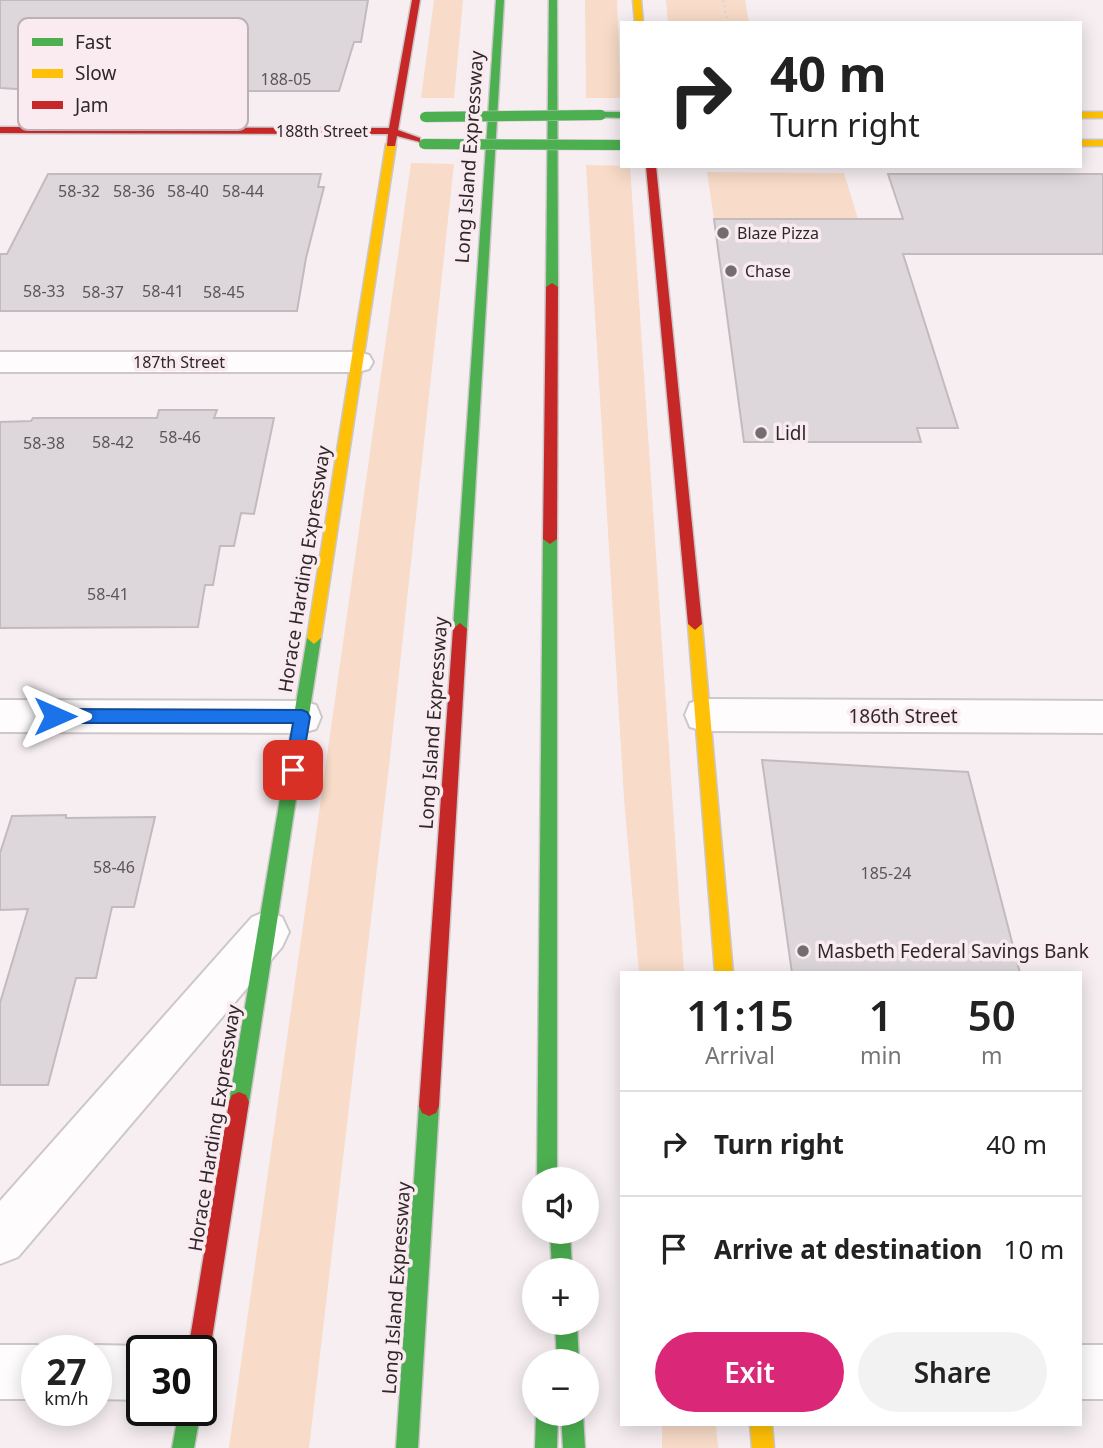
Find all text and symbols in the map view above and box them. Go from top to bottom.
legend [18,18,248,130]
text: Fast [75,29,112,55]
text: 40 m [770,40,887,106]
street label: Long Island Expressway [449,49,489,264]
icon: right [655,49,746,140]
text: Slow [75,60,116,86]
house number: 188-05 [261,68,311,90]
text: Jam [73,92,109,118]
text: Turn right [770,103,920,146]
street label: 188th Street [276,120,368,142]
house number: 58-32 [58,180,100,202]
house number: 58-36 [113,180,155,202]
house number: 58-40 [167,180,209,202]
house number: 58-44 [222,180,264,202]
place label: Blaze Pizza [737,222,819,244]
marker: Blaze Pizza [715,225,731,241]
place label: Chase [745,260,791,282]
marker: Chase [723,263,739,279]
house number: 58-33 [23,280,65,302]
house number: 58-41 [142,280,184,302]
house number: 58-37 [82,281,124,303]
house number: 58-45 [203,281,245,303]
street label: 187th Street [133,351,225,373]
place label: Lidl [775,420,806,446]
marker: Lidl [753,425,769,441]
house number: 58-46 [159,426,201,448]
house number: 58-42 [92,431,134,453]
house number: 58-38 [23,432,65,454]
street label: Horace Harding Expressway [272,443,336,694]
house number: 58-41 [87,583,129,605]
street label: Long Island Expressway [413,615,453,830]
position arrow [18,679,92,753]
street label: 186th Street [848,703,958,729]
pin [263,740,323,800]
icon: arrive [274,751,312,789]
house number: 58-46 [93,856,135,878]
house number: 185-24 [861,862,911,884]
place label: Masbeth Federal Savings Bank [817,938,1089,964]
marker: Masbeth Federal Savings Bank [795,943,811,959]
text: 11:15 [686,986,794,1043]
text: 1 [869,986,893,1043]
text: 50 [968,986,1016,1043]
street label: Horace Harding Expressway [182,1002,246,1253]
text: Arrival [705,1039,775,1071]
text: min [860,1039,902,1071]
text: m [981,1039,1003,1071]
icon: right [655,1125,693,1163]
text: Turn right [714,1126,844,1162]
text: 40 m [986,1126,1047,1162]
map controls [522,1167,599,1426]
button: sound [522,1167,599,1244]
street label: Long Island Expressway [376,1180,416,1395]
icon: arrive [655,1230,693,1268]
text: Arrive at destination [714,1231,983,1267]
text: 10 m [1004,1231,1064,1267]
button: + [522,1258,599,1335]
button: Exit [655,1332,844,1412]
button: Share [858,1332,1047,1412]
speed limit sign: 30 [126,1335,217,1426]
text: 27 [46,1348,87,1395]
button: − [522,1349,599,1426]
text: km/h [44,1386,89,1410]

